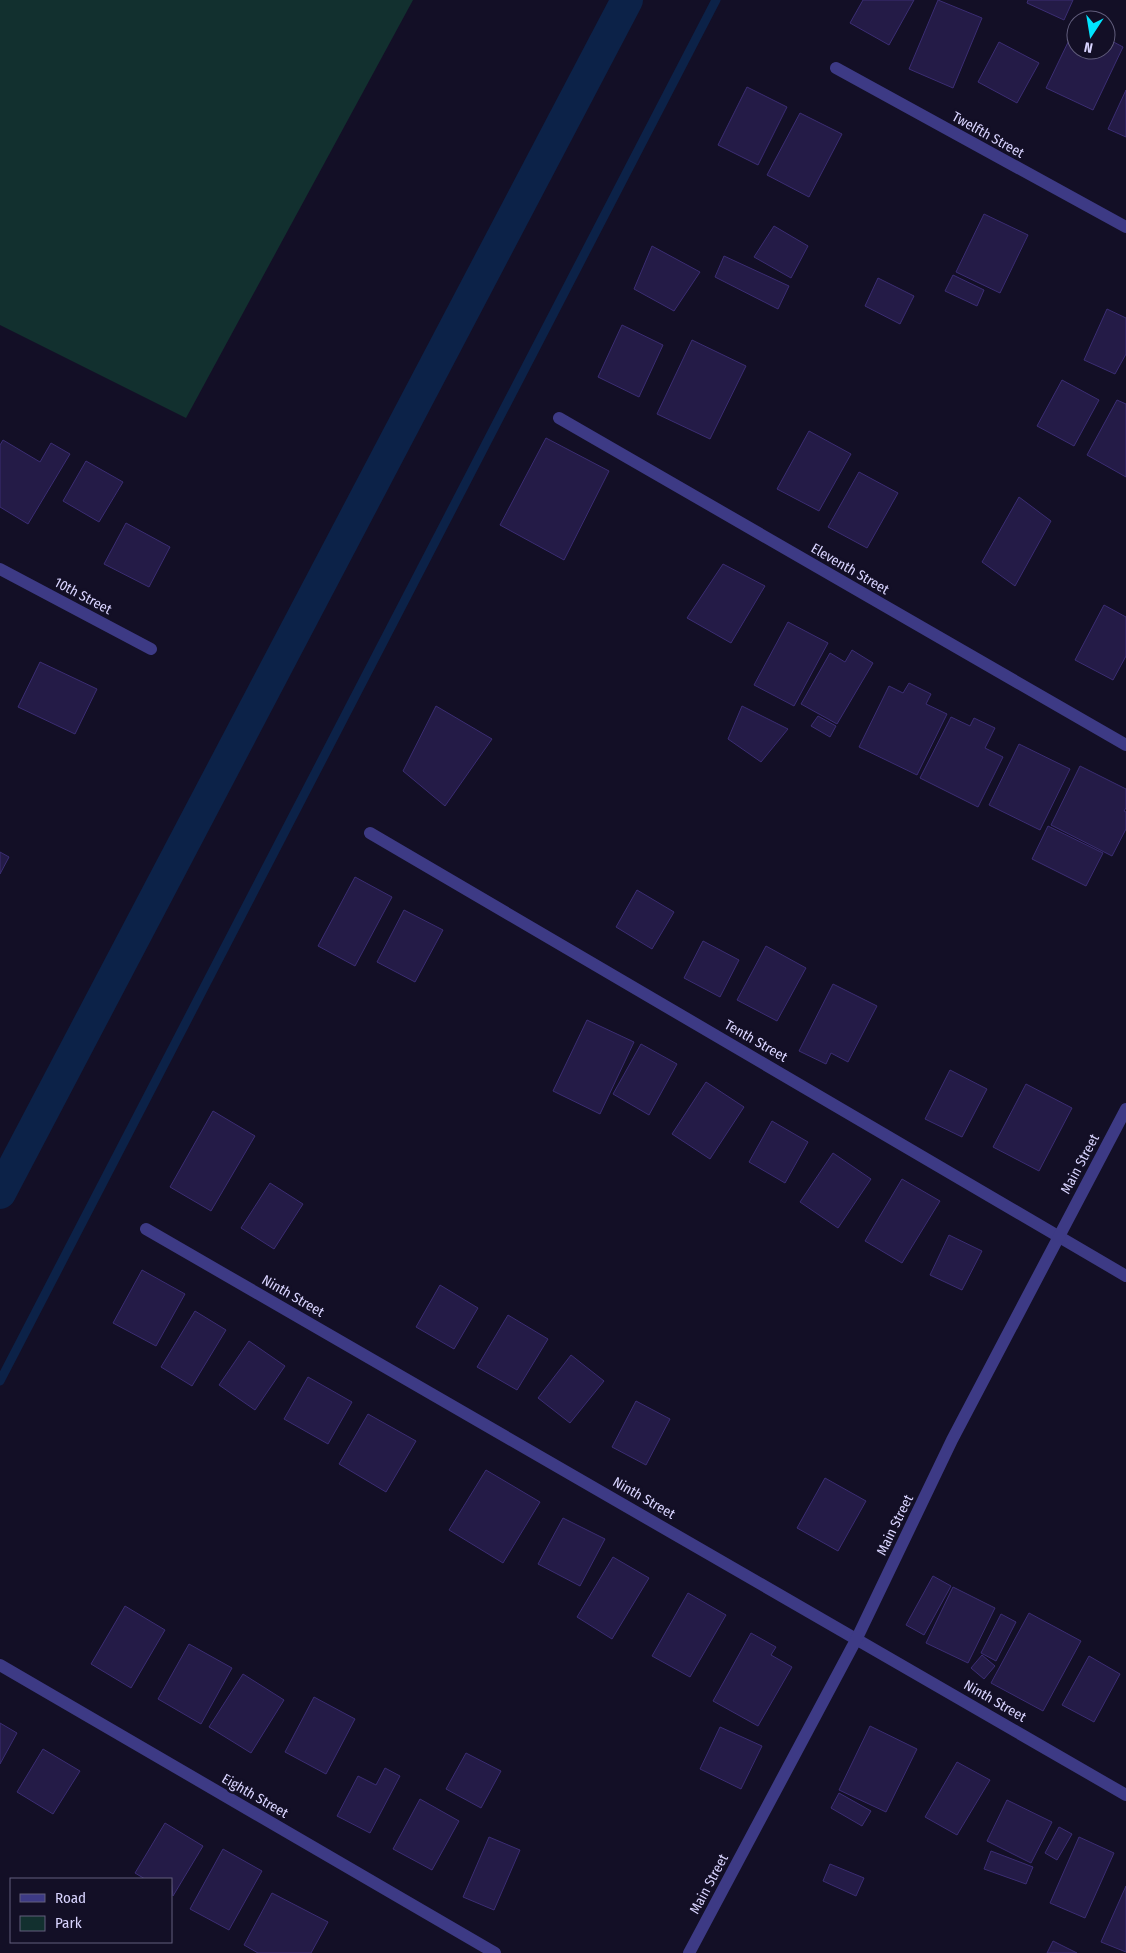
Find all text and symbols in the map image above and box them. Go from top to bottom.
north arrow [1066,10,1116,60]
text: N [1083,38,1094,56]
street label: Twelfth Street [949,108,1027,162]
street label: Eleventh Street [808,540,892,598]
street label: 10th Street [51,574,115,618]
street label: Tenth Street [722,1016,791,1066]
street label: Main Street [1057,1131,1103,1197]
street label: Ninth Street [259,1271,328,1321]
street label: Ninth Street [610,1473,679,1523]
street label: Main Street [873,1491,917,1558]
street label: Ninth Street [961,1676,1030,1726]
street label: Eighth Street [219,1770,292,1822]
street label: Main Street [686,1851,732,1917]
legend [10,1878,172,1943]
text: Road [55,1889,86,1907]
text: Park [55,1914,82,1932]

